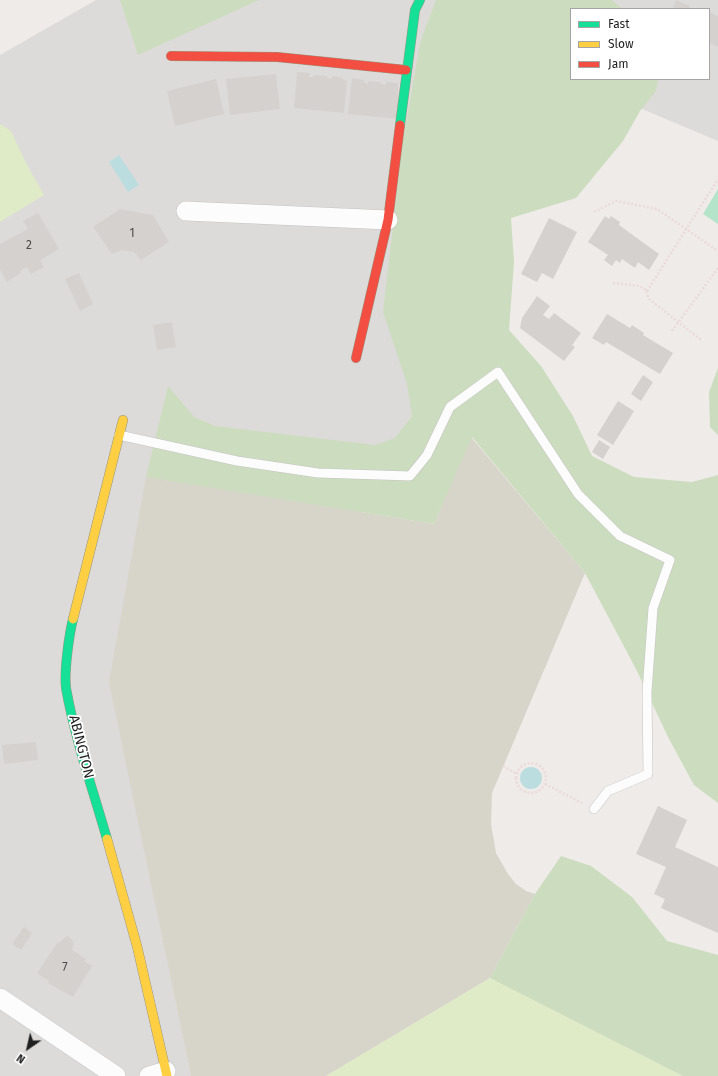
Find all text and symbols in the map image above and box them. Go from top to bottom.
legend [570,8,710,80]
text: Fast [608,17,630,31]
text: Slow [608,37,634,51]
text: Jam [608,57,628,71]
house number: 1 [129,227,135,241]
house number: 2 [26,239,32,253]
street label: ABINGTON [65,714,97,780]
house number: 7 [62,961,68,975]
north arrow [8,1028,48,1068]
text: N [14,1051,28,1066]

